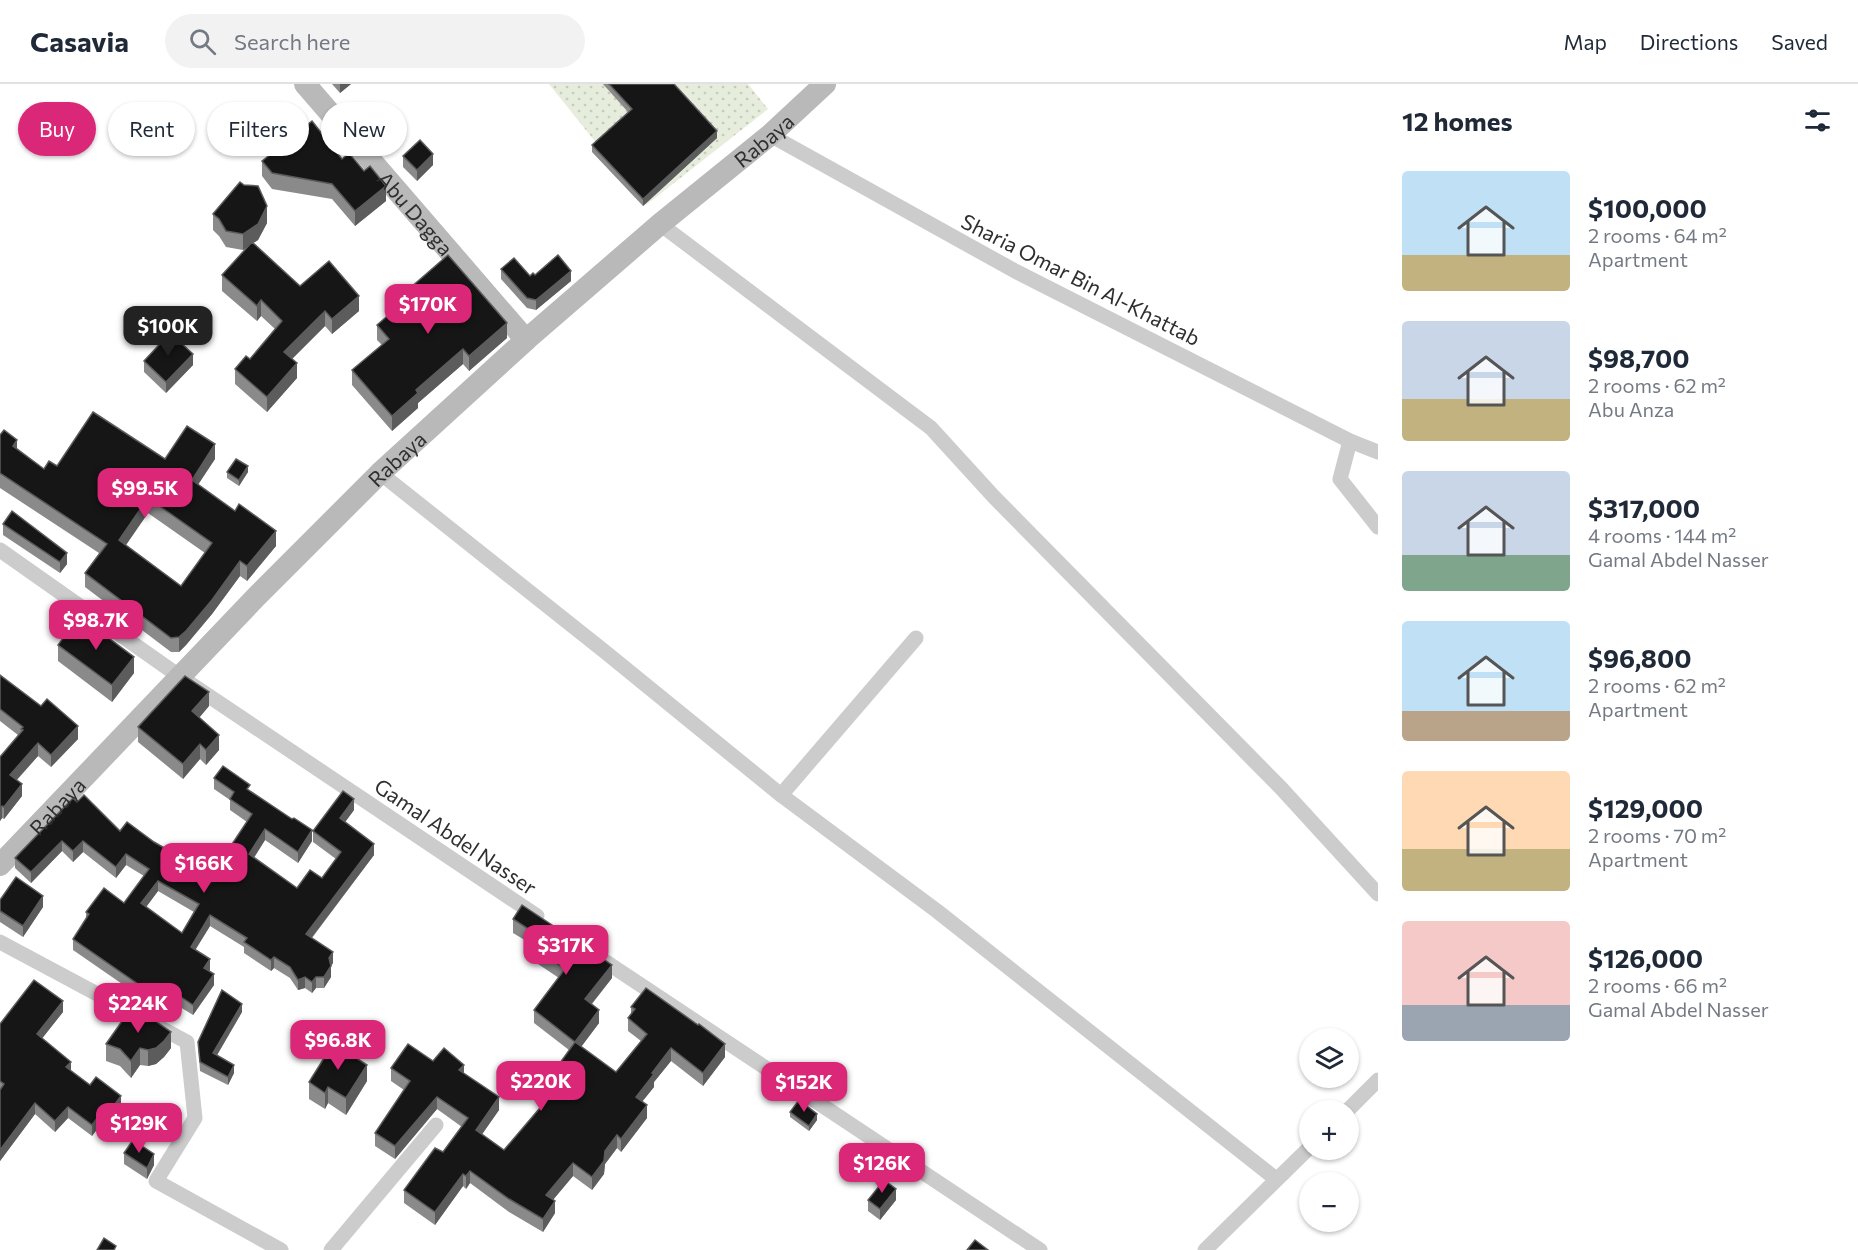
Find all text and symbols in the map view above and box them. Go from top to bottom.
search box [165,14,585,68]
text: Casavia [30,24,129,58]
icon: search [186,25,219,58]
text: Search here [234,28,350,55]
text: Map [1564,29,1607,54]
text: Directions [1640,29,1738,54]
text: Saved [1771,29,1828,54]
chip: Buy [18,102,96,156]
chip: Rent [108,102,195,156]
chip: Filters [207,102,309,156]
chip: New [321,102,407,156]
icon: filters [1801,104,1834,137]
text: 12 homes [1402,105,1513,136]
street label: Rabaya [729,108,798,172]
street label: Abu Dagga [373,166,459,260]
text: $100,000 [1588,192,1707,223]
icon: home [1450,195,1522,267]
street label: Sharia Omar Bin Al-Khattab [958,208,1204,350]
text: 2 rooms · 64 m² [1588,223,1727,247]
text: Apartment [1588,247,1688,271]
pin: $170K [386,284,470,335]
text: $170K [399,291,457,315]
pin: $100K [126,306,210,357]
text: $100K [137,313,199,337]
text: $98,700 [1588,342,1690,373]
icon: home [1450,345,1522,417]
text: 2 rooms · 62 m² [1588,373,1726,397]
text: Abu Anza [1588,397,1674,421]
street label: Rabaya [362,425,430,491]
pin: $99.5K [96,468,194,519]
text: $99.5K [112,475,178,499]
text: $317,000 [1588,492,1700,523]
icon: home [1450,495,1522,567]
text: 4 rooms · 144 m² [1588,523,1736,547]
text: Gamal Abdel Nasser [1588,547,1769,571]
pin: $98.7K [47,600,145,651]
text: $98.7K [63,607,129,631]
text: $96,800 [1588,642,1691,673]
icon: home [1450,645,1522,717]
text: 2 rooms · 62 m² [1588,673,1726,697]
text: Apartment [1588,697,1688,721]
street label: Rabaya [23,772,90,840]
street label: Gamal Abdel Nasser [370,773,542,899]
text: $129,000 [1588,792,1703,823]
icon: home [1450,795,1522,867]
text: 2 rooms · 70 m² [1588,823,1726,847]
pin: $166K [162,843,246,894]
text: Apartment [1588,847,1688,871]
text: $166K [174,850,234,874]
pin: $317K [524,925,608,976]
text: $317K [537,932,595,956]
text: $126,000 [1588,942,1703,973]
icon: home [1450,945,1522,1017]
text: 2 rooms · 66 m² [1588,973,1727,997]
pin: $224K [96,983,180,1034]
text: $224K [108,990,168,1014]
text: Gamal Abdel Nasser [1588,997,1769,1021]
pin: $96.8K [289,1020,387,1071]
text: $96.8K [304,1027,372,1051]
map controls [1299,1028,1359,1232]
button: layers [1299,1028,1359,1088]
pin: $220K [499,1061,583,1112]
pin: $152K [762,1062,846,1113]
text: $220K [510,1068,572,1092]
text: $152K [775,1069,833,1093]
button: + [1299,1100,1359,1160]
pin: $129K [97,1103,181,1154]
text: $129K [110,1110,168,1134]
pin: $126K [840,1143,924,1194]
text: $126K [853,1150,911,1174]
button: − [1299,1172,1359,1232]

